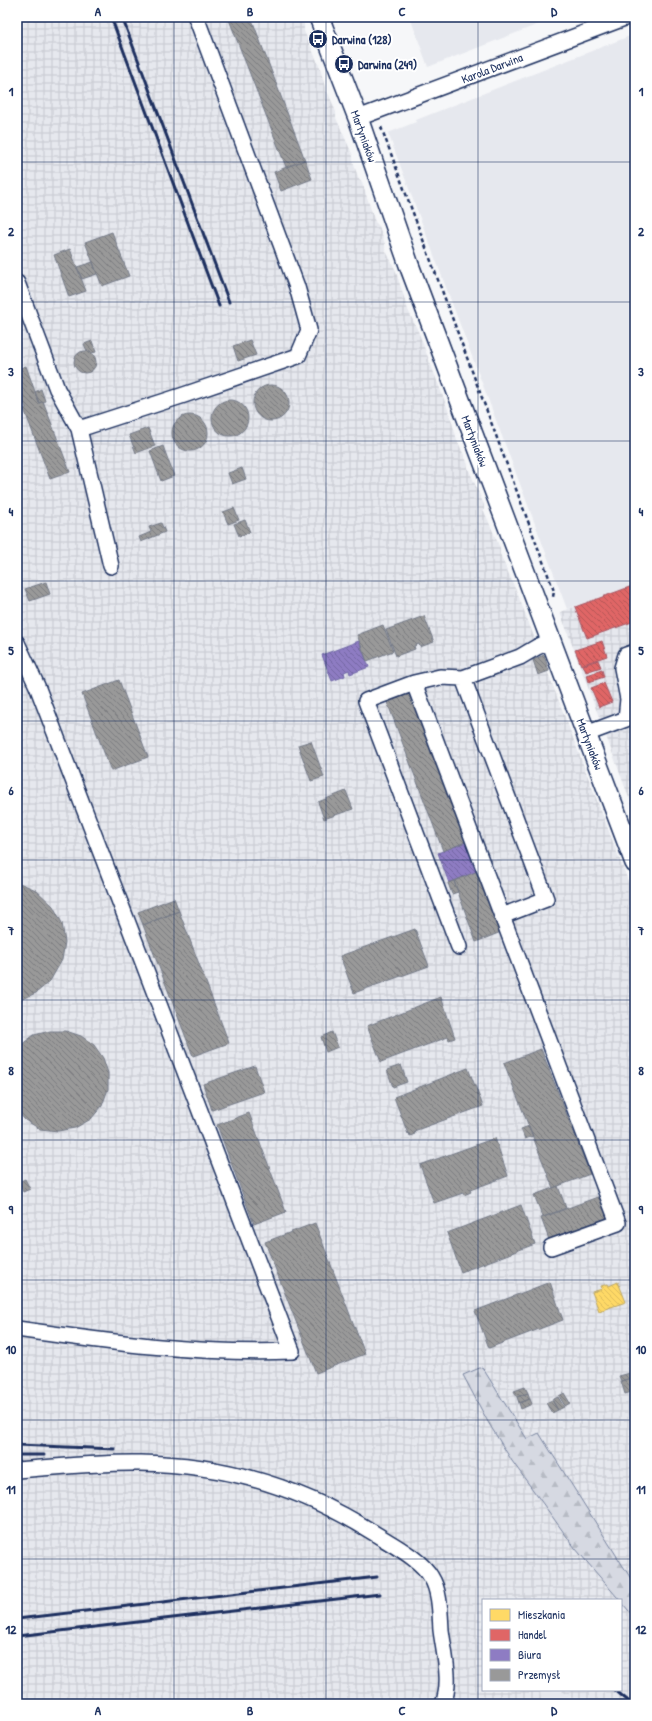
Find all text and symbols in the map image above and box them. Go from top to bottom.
text: A [95,2,102,20]
text: B [247,2,254,20]
text: C [398,2,406,20]
text: D [551,2,558,20]
bus stop icon: Darwina (128) [307,28,329,50]
place label: Darwina (128) [332,31,392,48]
street label: Karola Darwina [459,48,525,87]
bus stop icon: Darwina (249) [333,53,355,75]
place label: Darwina (249) [358,56,417,73]
text: 1 [9,82,14,100]
text: 1 [639,82,644,100]
street label: Martyniaków [347,108,381,165]
text: 2 [8,222,15,240]
text: 2 [638,222,645,240]
text: 3 [8,362,14,380]
text: 3 [638,362,644,380]
street label: Martyniaków [457,413,493,470]
text: 4 [9,502,14,520]
text: 4 [639,502,644,520]
text: 5 [8,641,14,659]
text: 5 [638,641,644,659]
street label: Martyniaków [572,716,608,773]
text: 6 [8,781,14,799]
text: 6 [638,781,644,799]
text: 7 [7,921,15,939]
text: 7 [637,921,645,939]
text: 8 [8,1061,14,1079]
text: 8 [638,1061,644,1079]
text: 9 [9,1200,14,1218]
text: 9 [639,1200,644,1218]
text: 10 [6,1340,16,1358]
text: 10 [636,1340,646,1358]
text: 11 [6,1480,16,1498]
text: 11 [636,1480,646,1498]
legend [482,1599,622,1691]
text: Mieszkania [518,1606,565,1623]
text: 12 [6,1620,17,1638]
text: 12 [636,1620,647,1638]
text: Handel [518,1626,547,1643]
text: Biura [518,1646,541,1663]
text: Przemysł [518,1666,561,1683]
text: A [95,1701,102,1719]
text: B [247,1701,254,1719]
text: C [398,1701,406,1719]
text: D [551,1701,558,1719]

